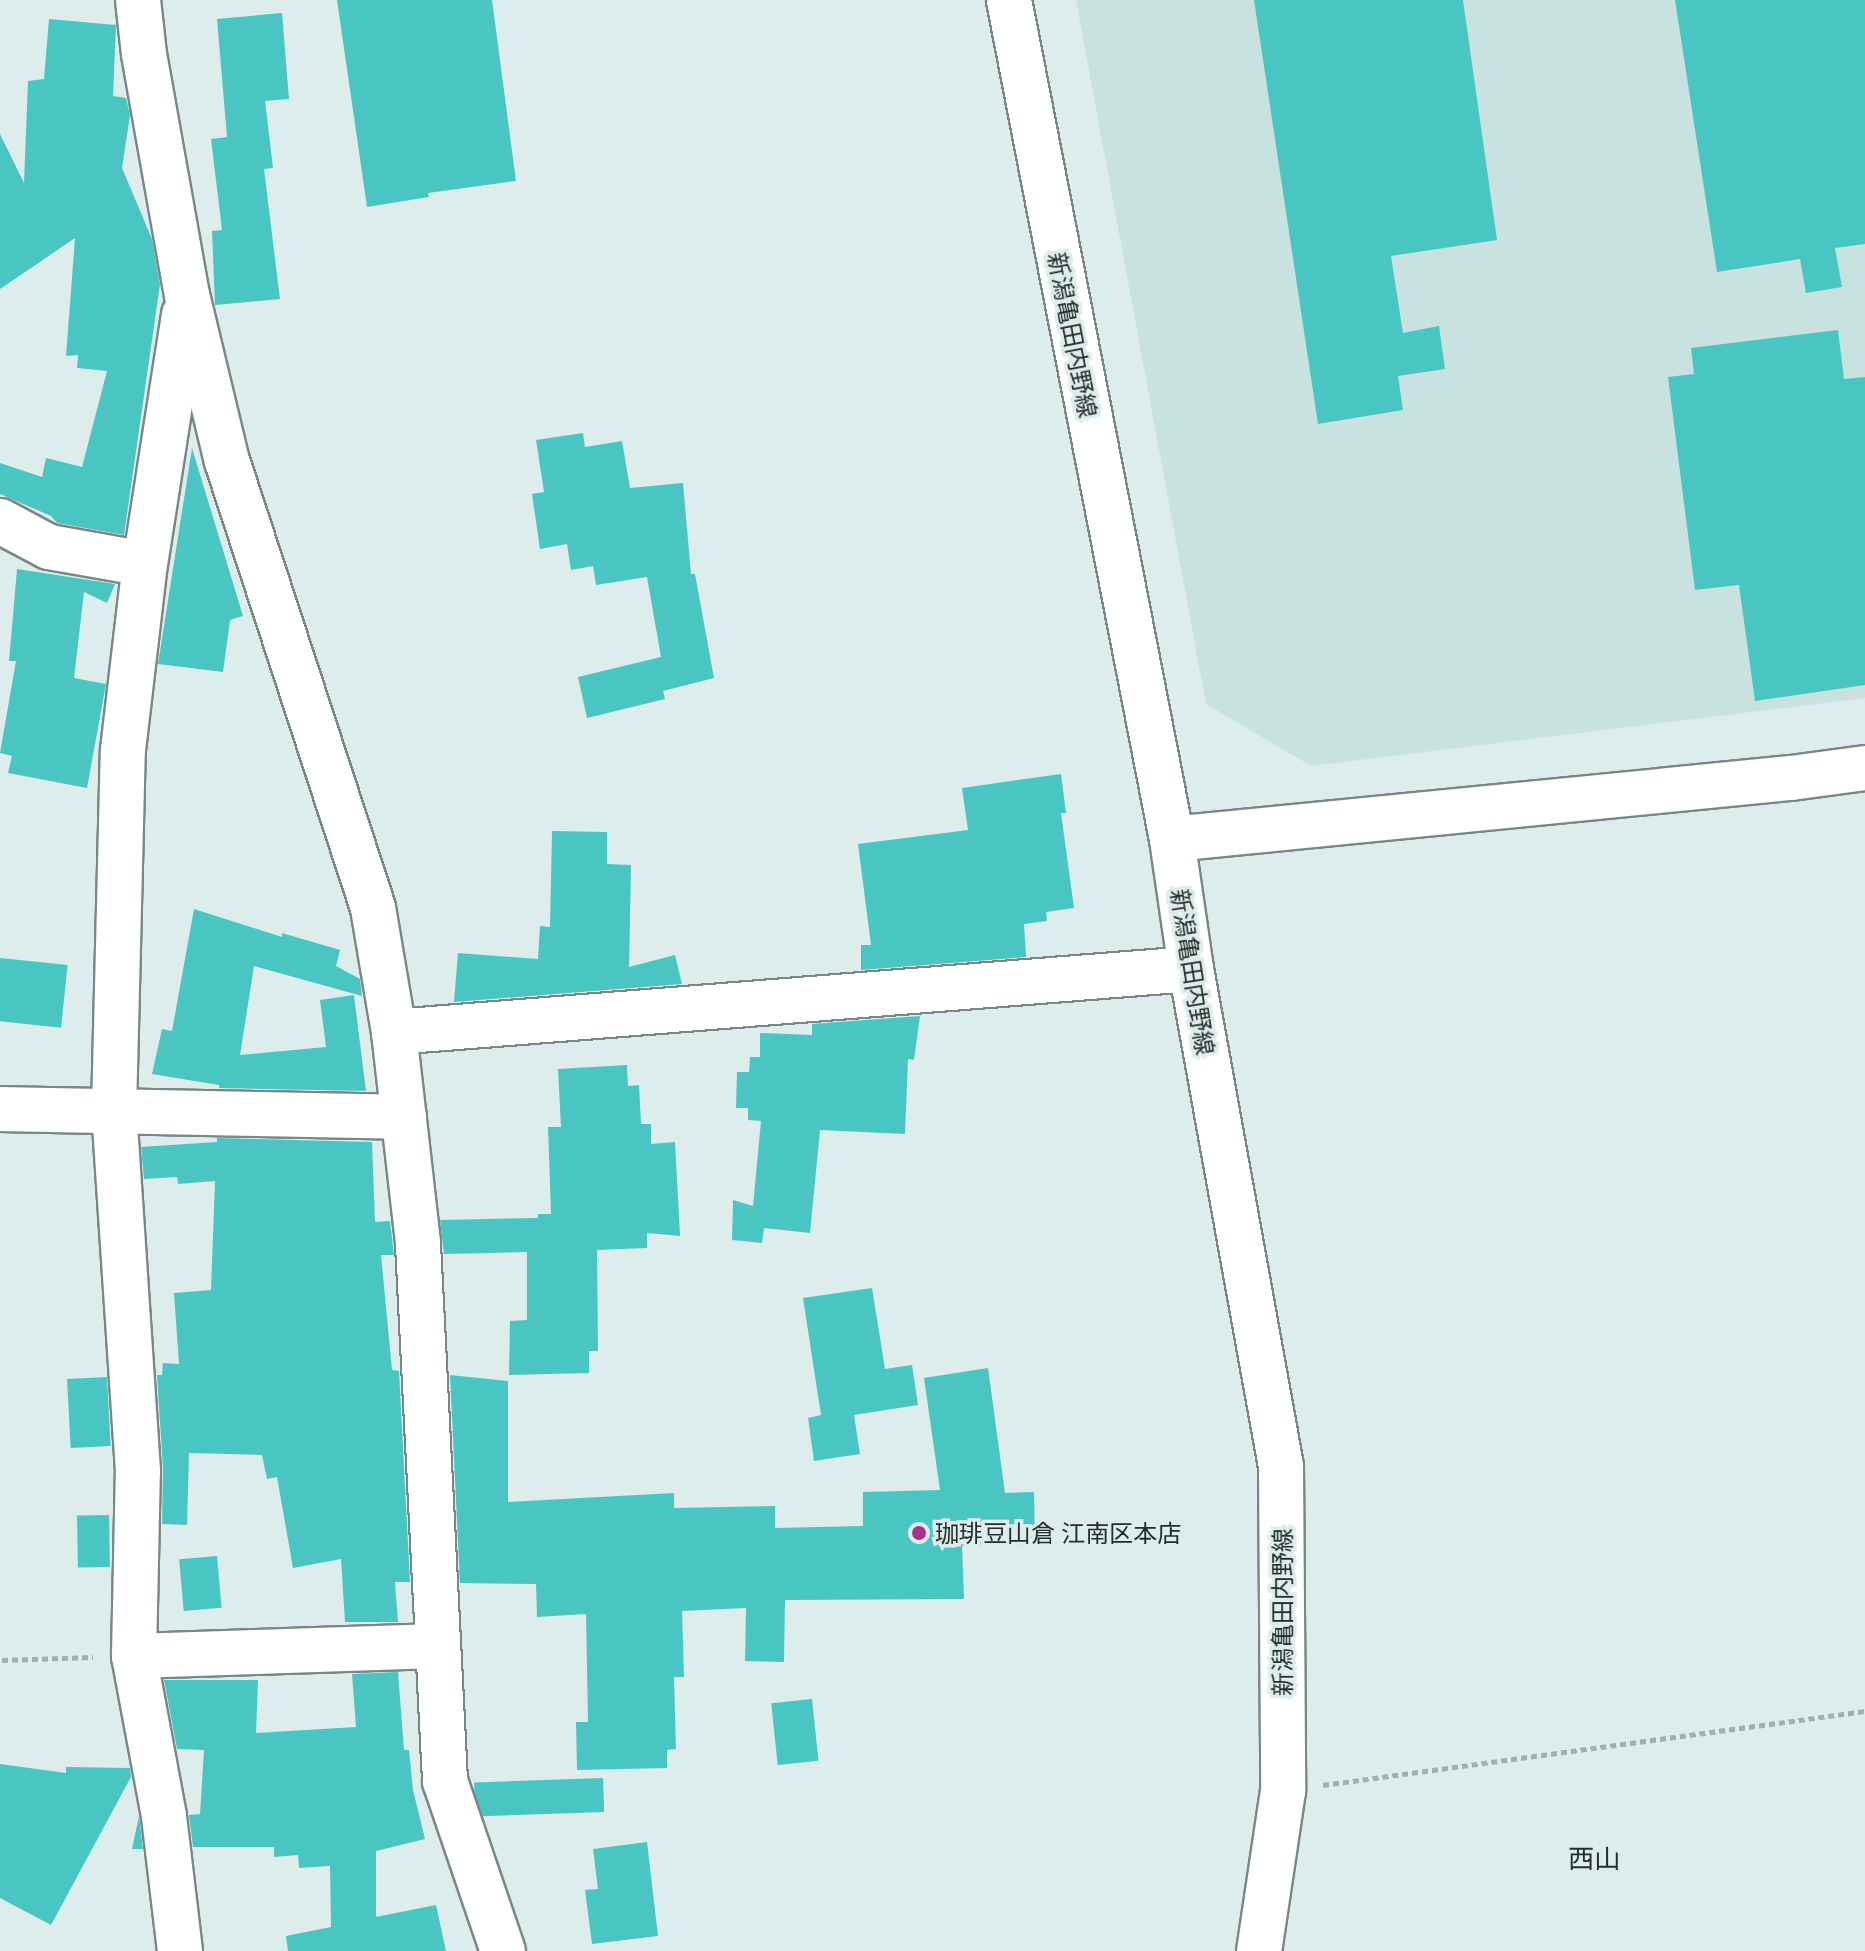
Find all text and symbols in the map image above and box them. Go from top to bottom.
street label: 新潟亀田内野線 [1043,250,1103,420]
street label: 新潟亀田内野線 [1166,887,1220,1057]
place label: 珈琲豆山倉 江南区本店 [935,1519,1181,1547]
marker: 珈琲豆山倉 江南区本店 [910,1524,928,1542]
street label: 新潟亀田内野線 [1268,1528,1296,1696]
district label: 西山 [1568,1843,1620,1875]

